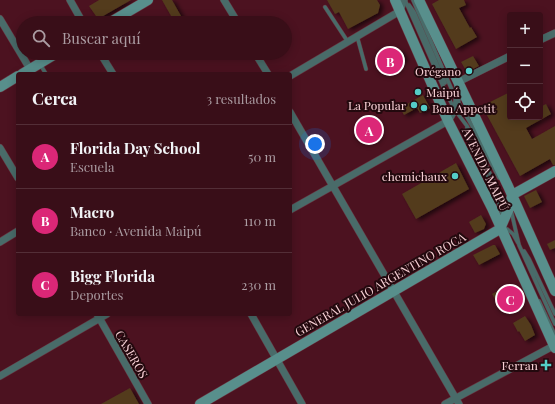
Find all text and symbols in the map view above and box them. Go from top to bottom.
map controls [507,12,543,120]
button: + [507,12,543,48]
search box [16,16,292,60]
icon: search [30,27,52,49]
text: Buscar aquí [62,28,141,48]
pin: B [377,46,403,76]
button: − [507,48,543,84]
place label: Orégano [415,63,461,79]
marker: Orégano [464,66,474,76]
place label: Maipú [426,84,460,100]
button: locate [507,84,543,120]
text: Cerca [32,87,77,109]
marker: Maipú [413,87,423,97]
text: 3 resultados [206,90,276,107]
place label: La Popular [348,97,407,113]
marker: La Popular [409,100,419,110]
place label: Bon Appetit [432,100,496,116]
marker: Bon Appetit [419,103,429,113]
pin: A [356,115,382,145]
street label: AVENIDA MAIPÚ [459,124,513,213]
your location [305,134,325,154]
text: Florida Day School [70,138,200,158]
text: A [41,148,49,165]
text: 50 m [248,148,276,165]
text: Escuela [70,158,114,175]
place label: chemichaux [382,168,448,184]
marker: chemichaux [450,171,460,181]
text: Macro [70,202,114,222]
text: B [41,212,49,229]
text: 110 m [244,212,276,229]
text: Banco · Avenida Maipú [70,222,202,239]
street label: GENERAL JULIO ARGENTINO ROCA [292,228,469,340]
text: Bigg Florida [70,266,155,286]
text: C [40,276,50,293]
text: 230 m [241,276,276,293]
pin: C [497,284,523,314]
text: Deportes [70,286,123,303]
street label: CASEROS [112,327,152,381]
place label: Ferran [502,357,538,373]
marker: Ferran [541,360,551,370]

